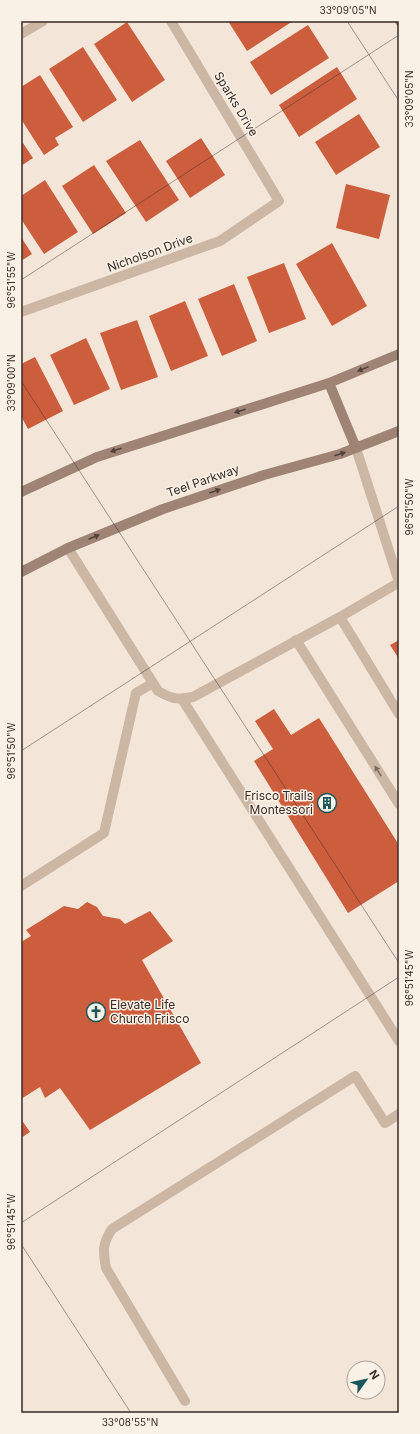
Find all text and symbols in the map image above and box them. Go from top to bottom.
text: 33°09'05"N [320,4,376,16]
street label: Sparks Drive [211,69,262,139]
text: 33°09'05"N [403,71,415,127]
street label: Nicholson Drive [105,230,195,275]
text: 96°51'55"W [5,251,17,308]
text: 33°09'00"N [5,354,17,412]
one-way arrow [357,366,368,372]
one-way arrow [234,408,246,414]
one-way arrow [110,448,122,454]
one-way arrow [334,450,346,456]
street label: Teel Parkway [165,461,241,500]
text: 96°51'50"W [403,478,415,536]
one-way arrow [210,488,222,494]
one-way arrow [89,534,100,540]
text: 96°51'50"W [5,722,17,780]
one-way arrow [374,766,382,777]
place label: Frisco Trails Montessori [244,788,313,817]
building icon: Frisco Trails Montessori [316,792,338,814]
text: 96°51'45"W [403,950,415,1006]
place label: Elevate Life Church Frisco [110,997,189,1026]
church icon: Elevate Life Church Frisco [85,1001,107,1023]
text: 96°51'45"W [5,1194,17,1250]
north arrow [346,1360,386,1400]
text: N [366,1367,383,1382]
text: 33°08'55"N [102,1416,158,1428]

